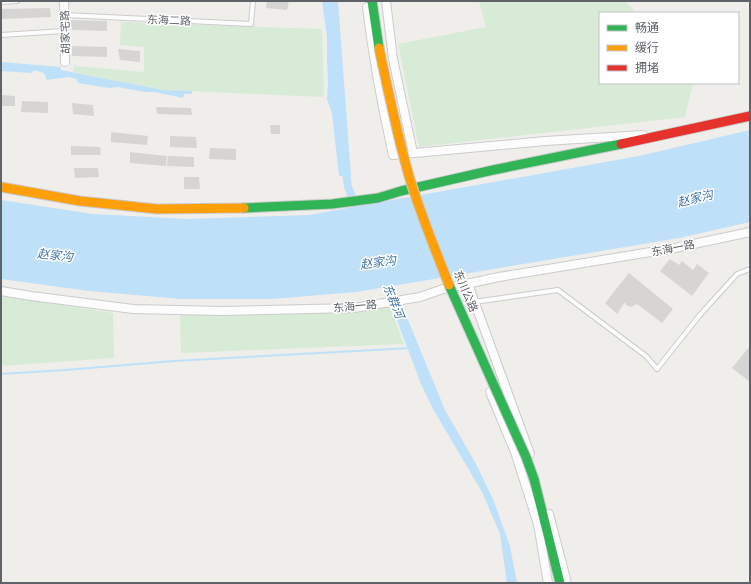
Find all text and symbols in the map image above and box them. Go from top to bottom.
street label: 胡家宅路 [57,10,73,54]
street label: 东海二路 [147,11,191,29]
legend [599,12,739,84]
text: 畅通 [635,18,659,37]
text: 缓行 [635,38,659,57]
text: 拥堵 [635,58,659,77]
water label: 赵家沟 [675,184,717,212]
street label: 东海一路 [650,236,696,260]
water label: 赵家沟 [36,244,76,267]
water label: 赵家沟 [359,250,399,274]
street label: 东川公路 [450,268,482,314]
water label: 东群河 [378,281,410,323]
street label: 东海一路 [332,296,378,316]

